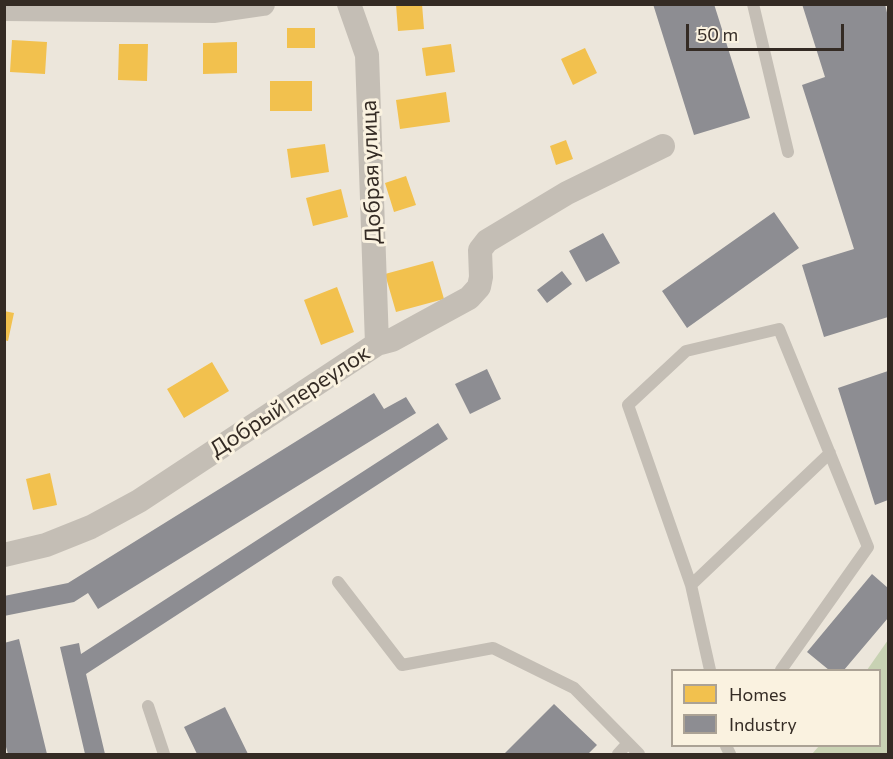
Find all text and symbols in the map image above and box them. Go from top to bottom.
scale bar [689,12,846,50]
text: 50 m [697,23,738,45]
street label: Добрая улица [355,100,387,244]
street label: Добрый переулок [205,339,375,463]
legend [671,669,881,747]
text: Homes [729,683,787,705]
text: Industry [729,713,797,735]

